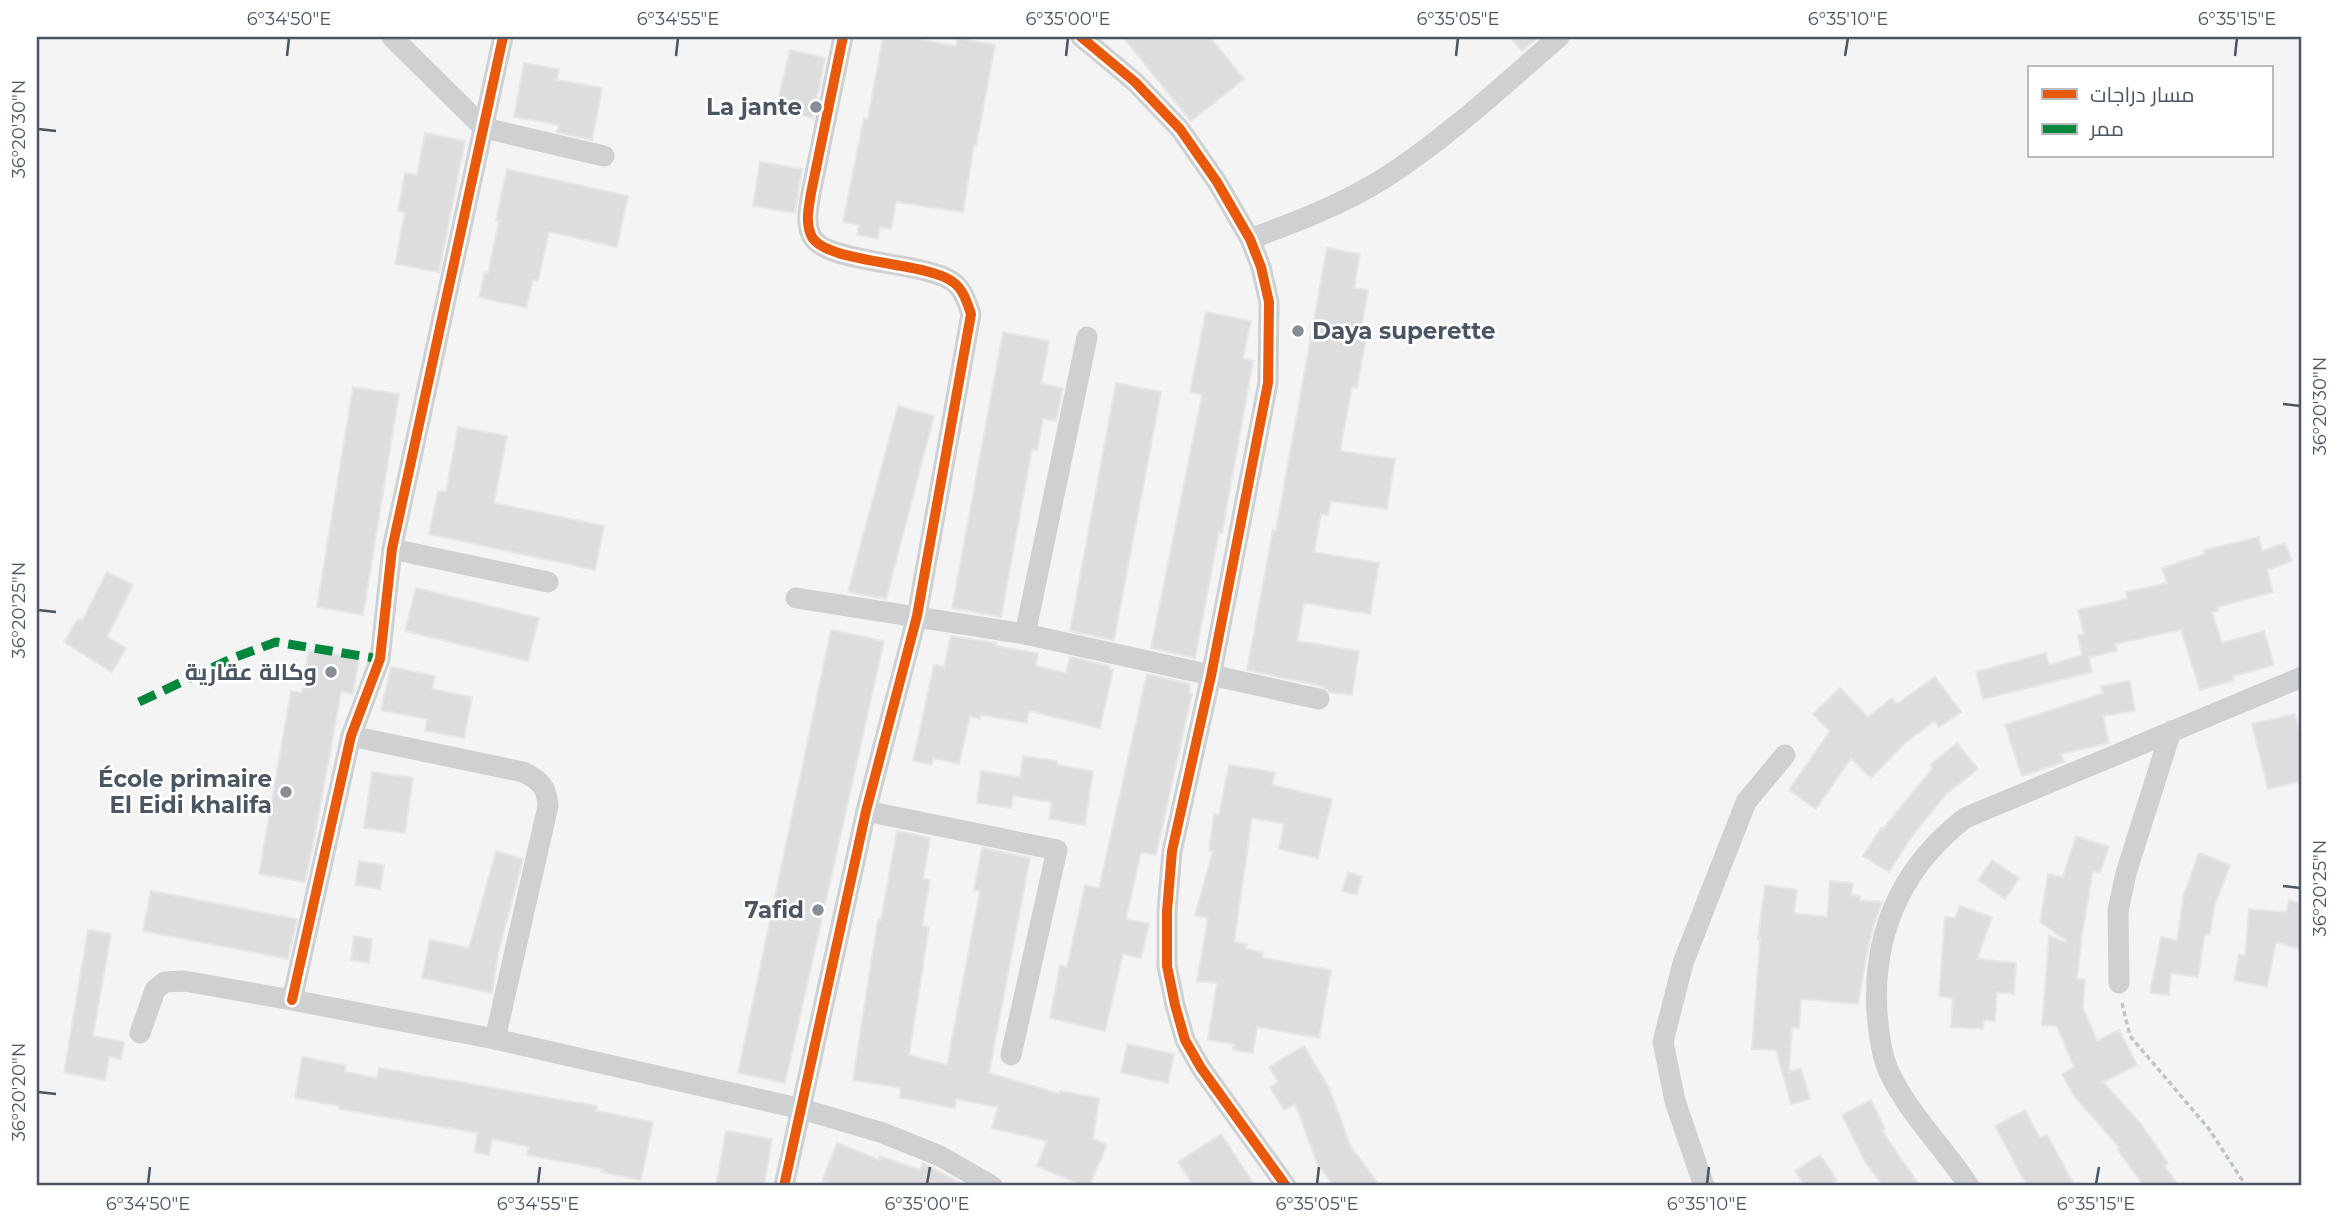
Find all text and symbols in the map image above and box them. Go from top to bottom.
text: 6°34'50"E [247,8,331,30]
text: 6°34'55"E [637,8,719,30]
text: 6°35'00"E [1025,8,1111,30]
text: 6°35'05"E [1416,8,1500,30]
text: 6°35'10"E [1808,8,1888,30]
text: 6°35'15"E [2198,8,2276,30]
legend [2028,66,2272,158]
text: 36°20'30"N [8,80,30,178]
text: مسار دراجات [2090,82,2195,107]
place label: La jante [706,93,802,121]
marker: La jante [808,99,824,115]
text: ممر [2089,116,2124,141]
place label: Daya superette [1312,317,1495,345]
marker: Daya superette [1290,323,1306,339]
text: 36°20'30"N [2309,357,2331,455]
text: 36°20'25"N [8,562,30,658]
place label: وكالة عقارية [185,658,317,686]
marker: وكالة عقارية [323,664,339,680]
place label: École primaire El Eidi khalifa [98,765,272,819]
marker: École primaire El Eidi khalifa [278,784,294,800]
text: 36°20'25"N [2309,840,2331,936]
place label: 7afid [745,896,804,924]
marker: 7afid [810,902,826,918]
text: 36°20'20"N [8,1043,30,1141]
text: 6°34'50"E [106,1193,190,1215]
text: 6°34'55"E [497,1193,579,1215]
text: 6°35'00"E [884,1193,970,1215]
text: 6°35'05"E [1275,1193,1359,1215]
text: 6°35'10"E [1667,1193,1747,1215]
text: 6°35'15"E [2057,1193,2135,1215]

